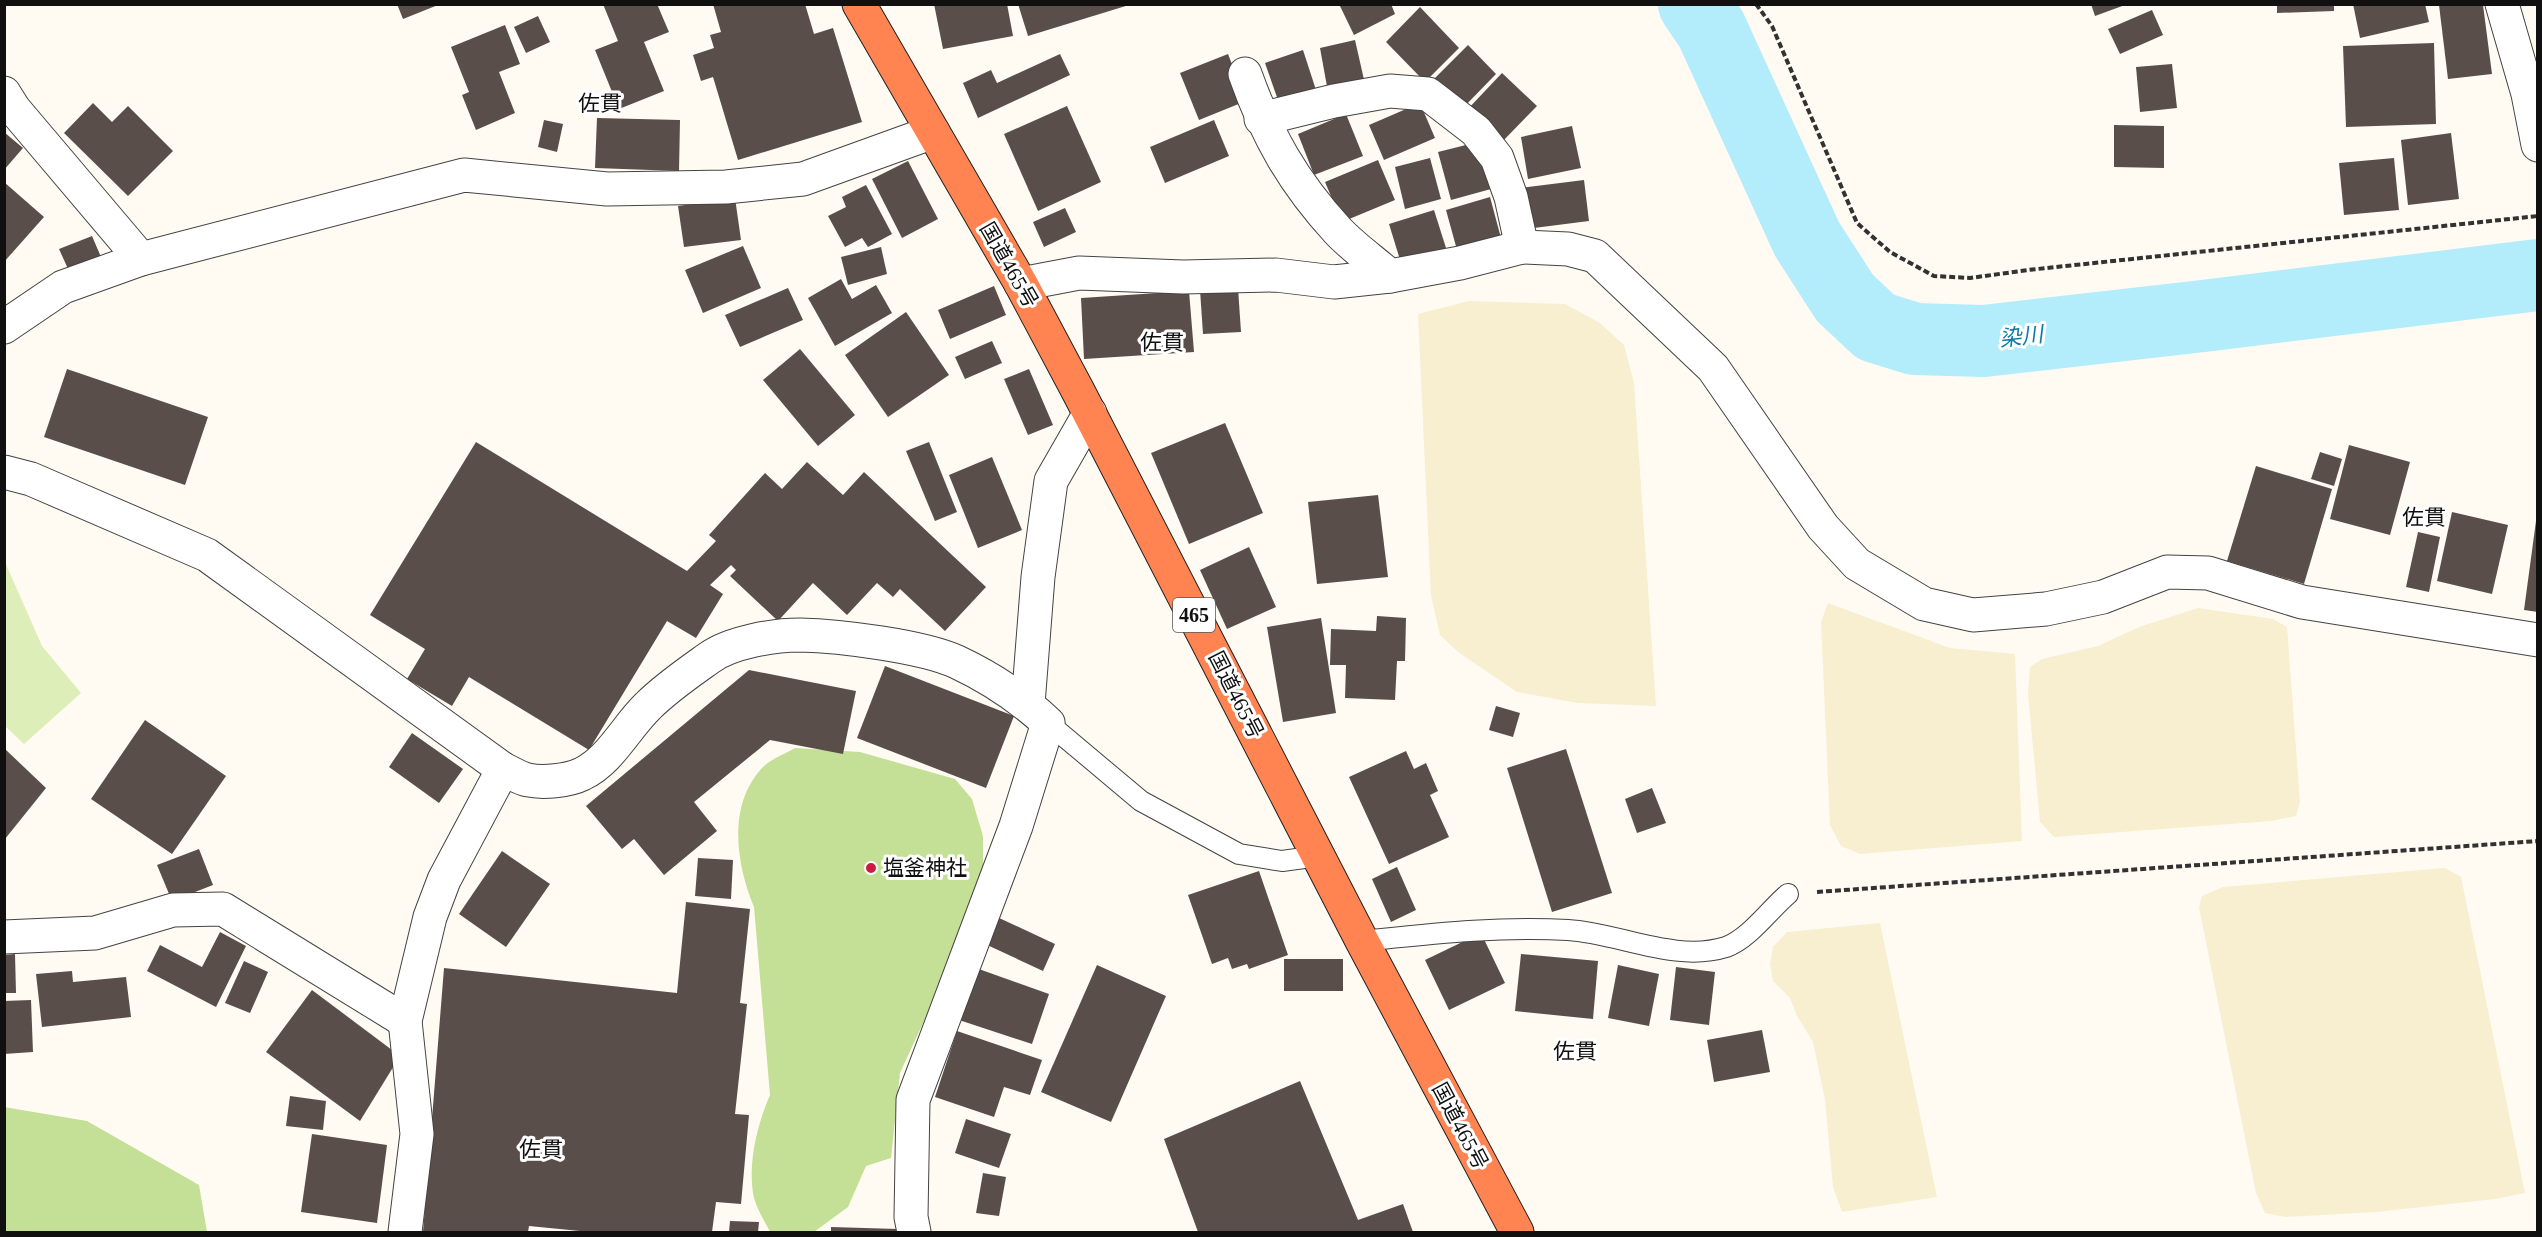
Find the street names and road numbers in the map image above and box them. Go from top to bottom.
street label: 国道465号 [975,218,1043,312]
road number: 465 [1173,598,1215,632]
street label: 国道465号 [1204,647,1268,743]
street label: 国道465号 [1427,1079,1493,1173]

